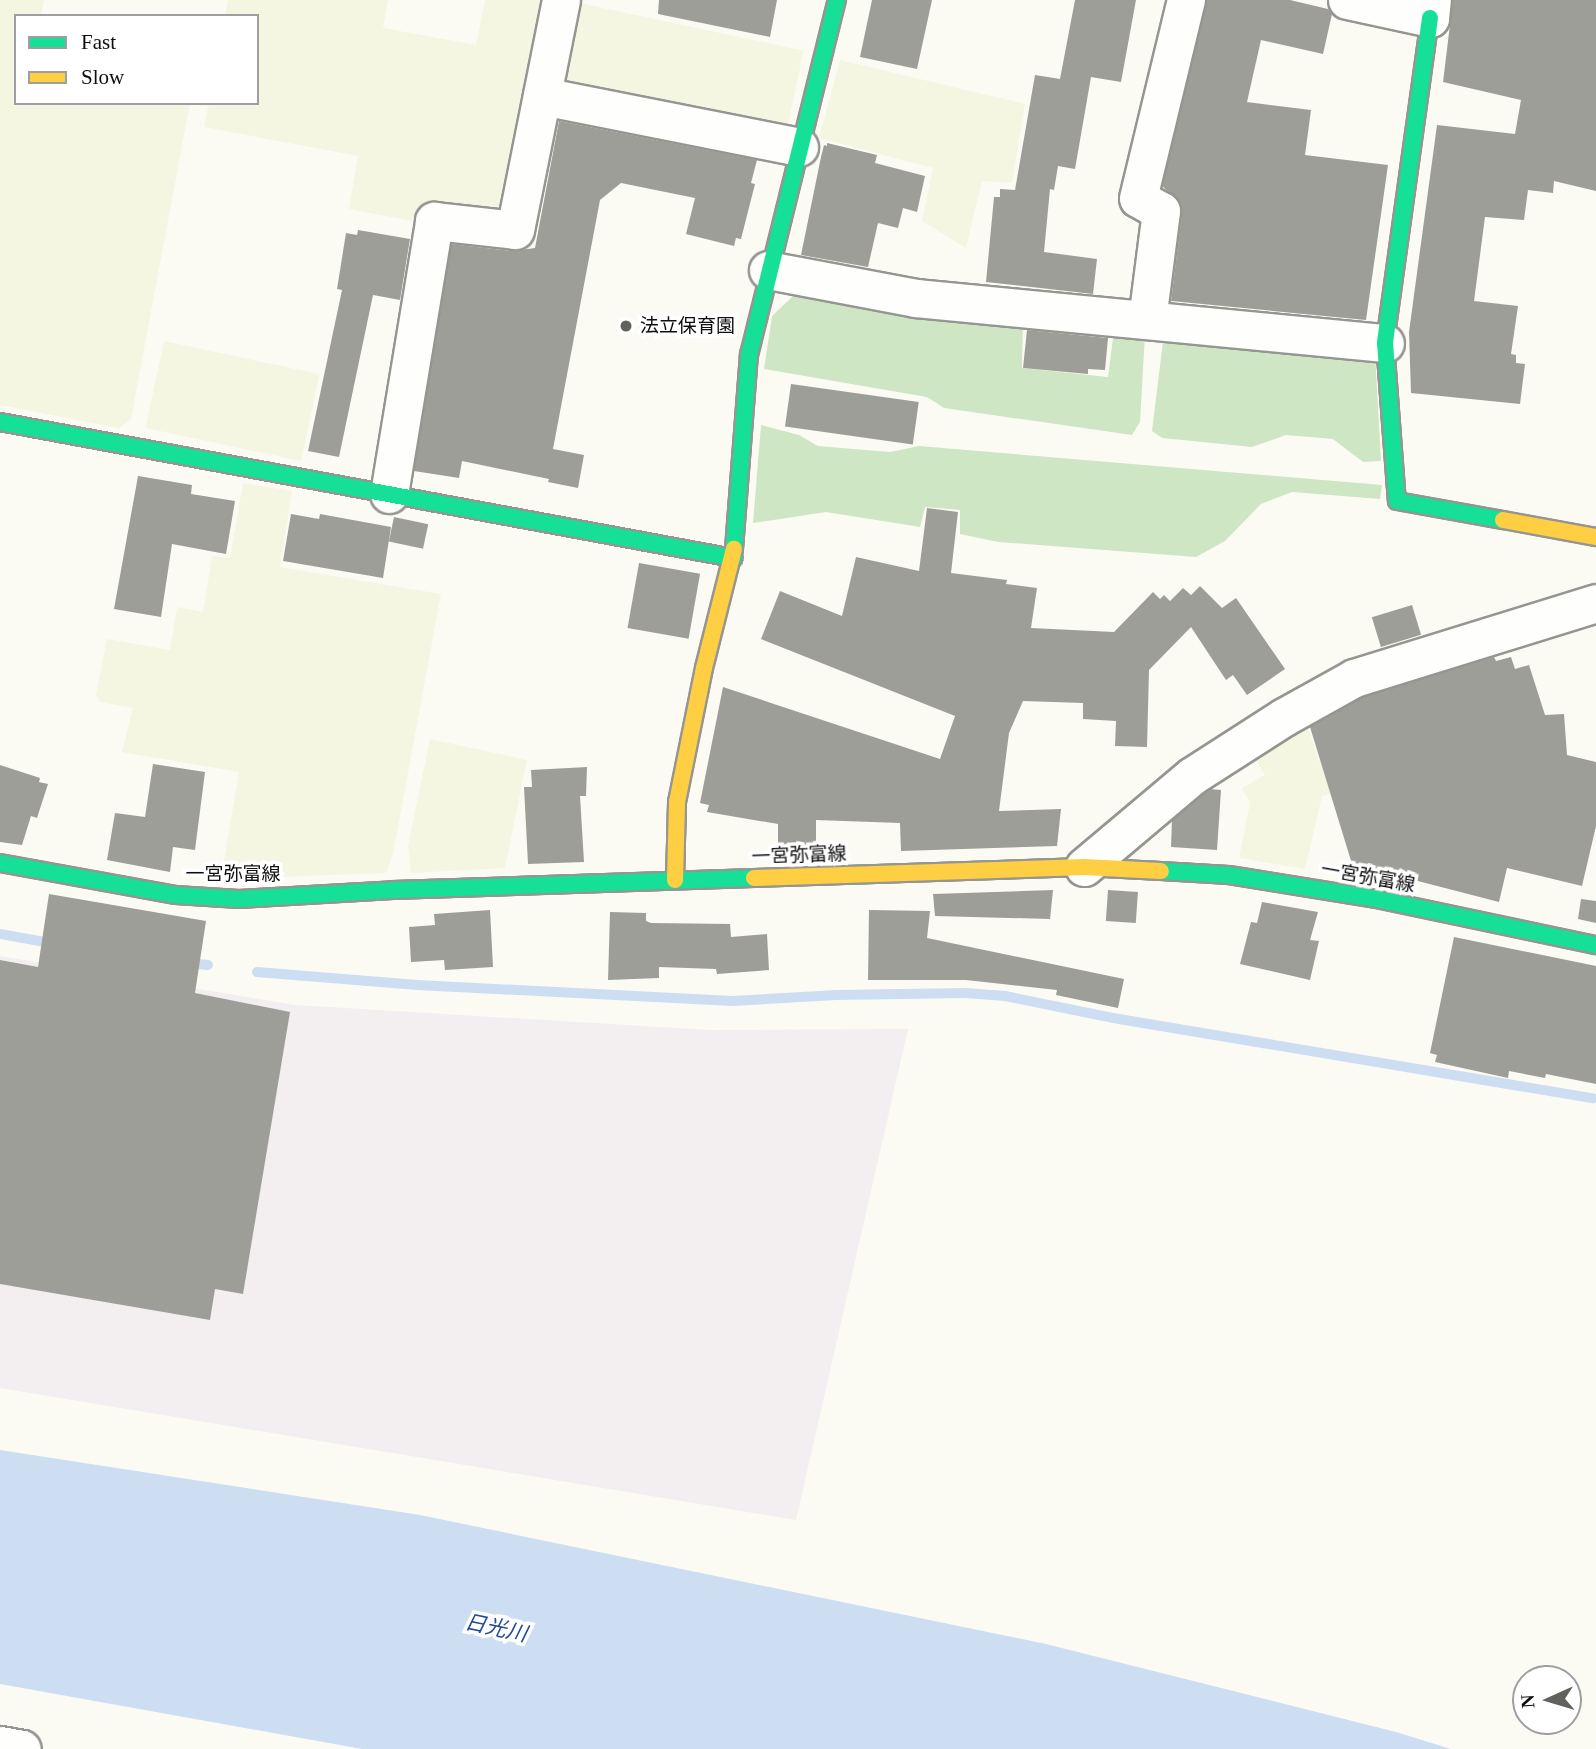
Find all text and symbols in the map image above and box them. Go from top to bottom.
legend [14,14,259,105]
text: Fast [81,30,116,54]
text: Slow [81,65,124,89]
place label: 法立保育園 [640,315,735,337]
marker: 法立保育園 [618,318,634,334]
street label: 一宮弥富線 [751,842,847,868]
street label: 一宮弥富線 [1319,858,1417,896]
street label: 一宮弥富線 [186,863,280,885]
water label: 日光川 [463,1609,529,1647]
north arrow [1512,1665,1582,1735]
text: N [1517,1694,1539,1709]

